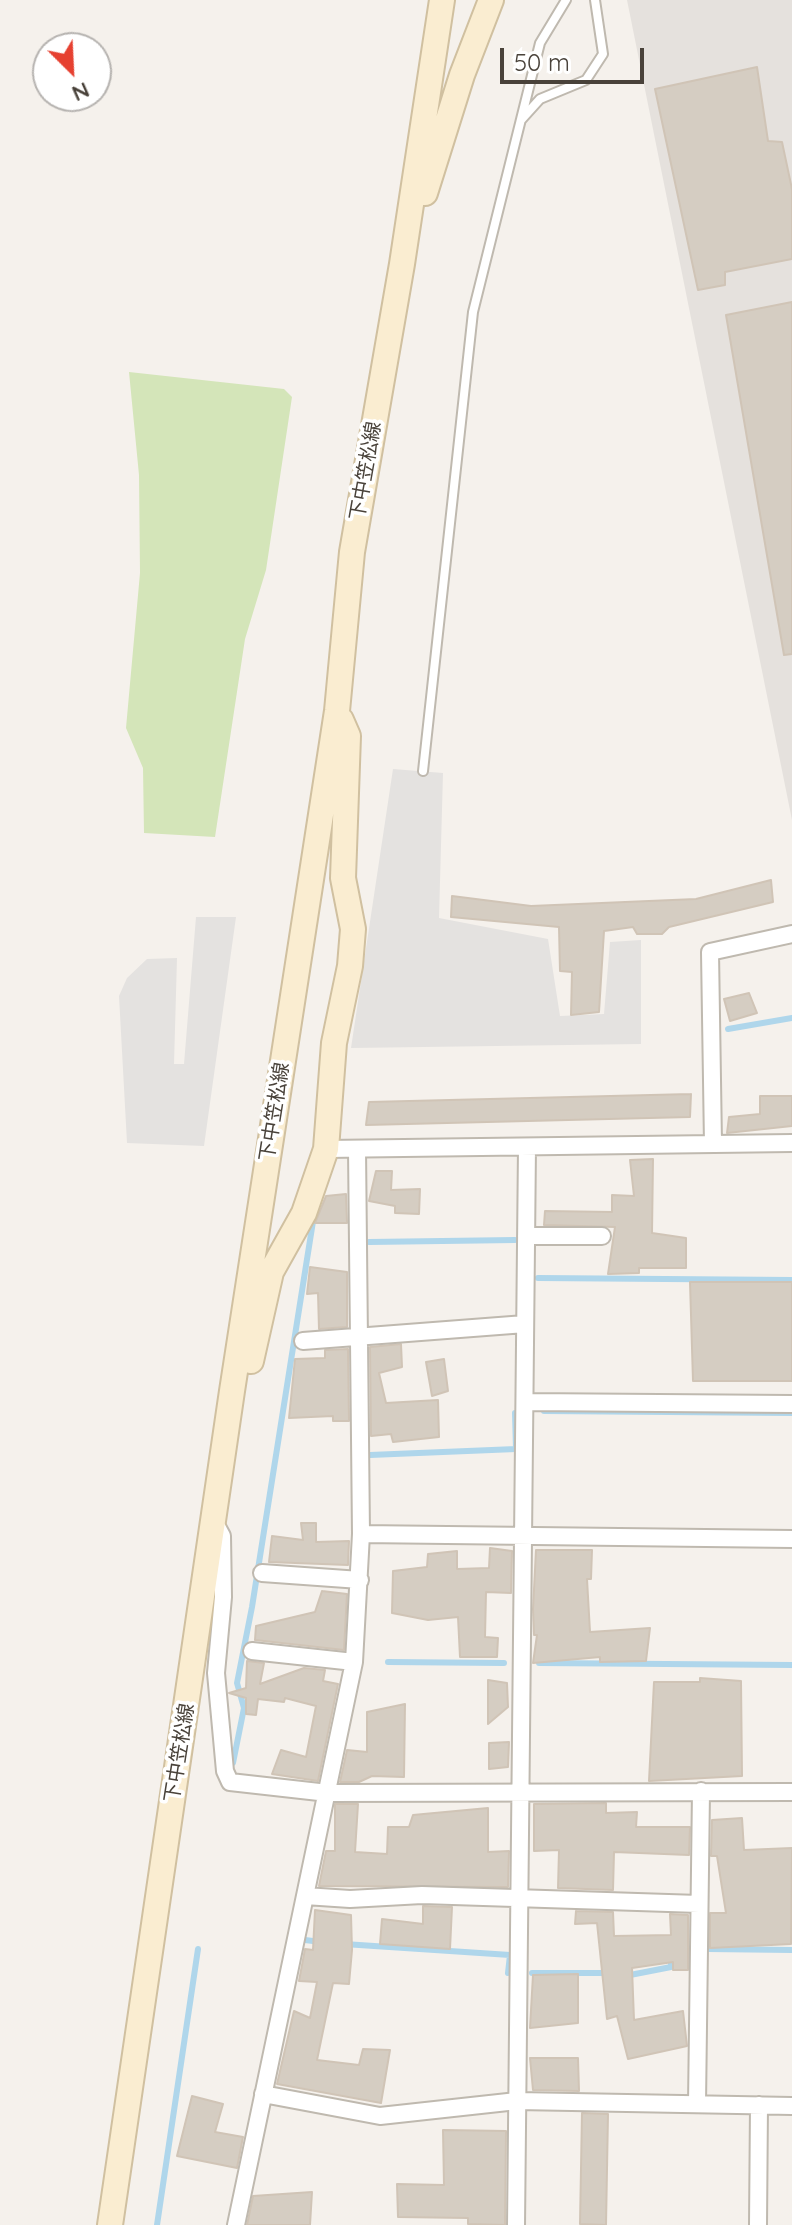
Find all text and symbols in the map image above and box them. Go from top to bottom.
north arrow [32,32,112,112]
scale bar [504,32,648,82]
text: 50 m [514,47,570,77]
text: N [68,76,94,108]
street label: 下中笠松線 [345,420,387,522]
street label: 下中笠松線 [255,1061,295,1163]
street label: 下中笠松線 [160,1702,200,1804]

